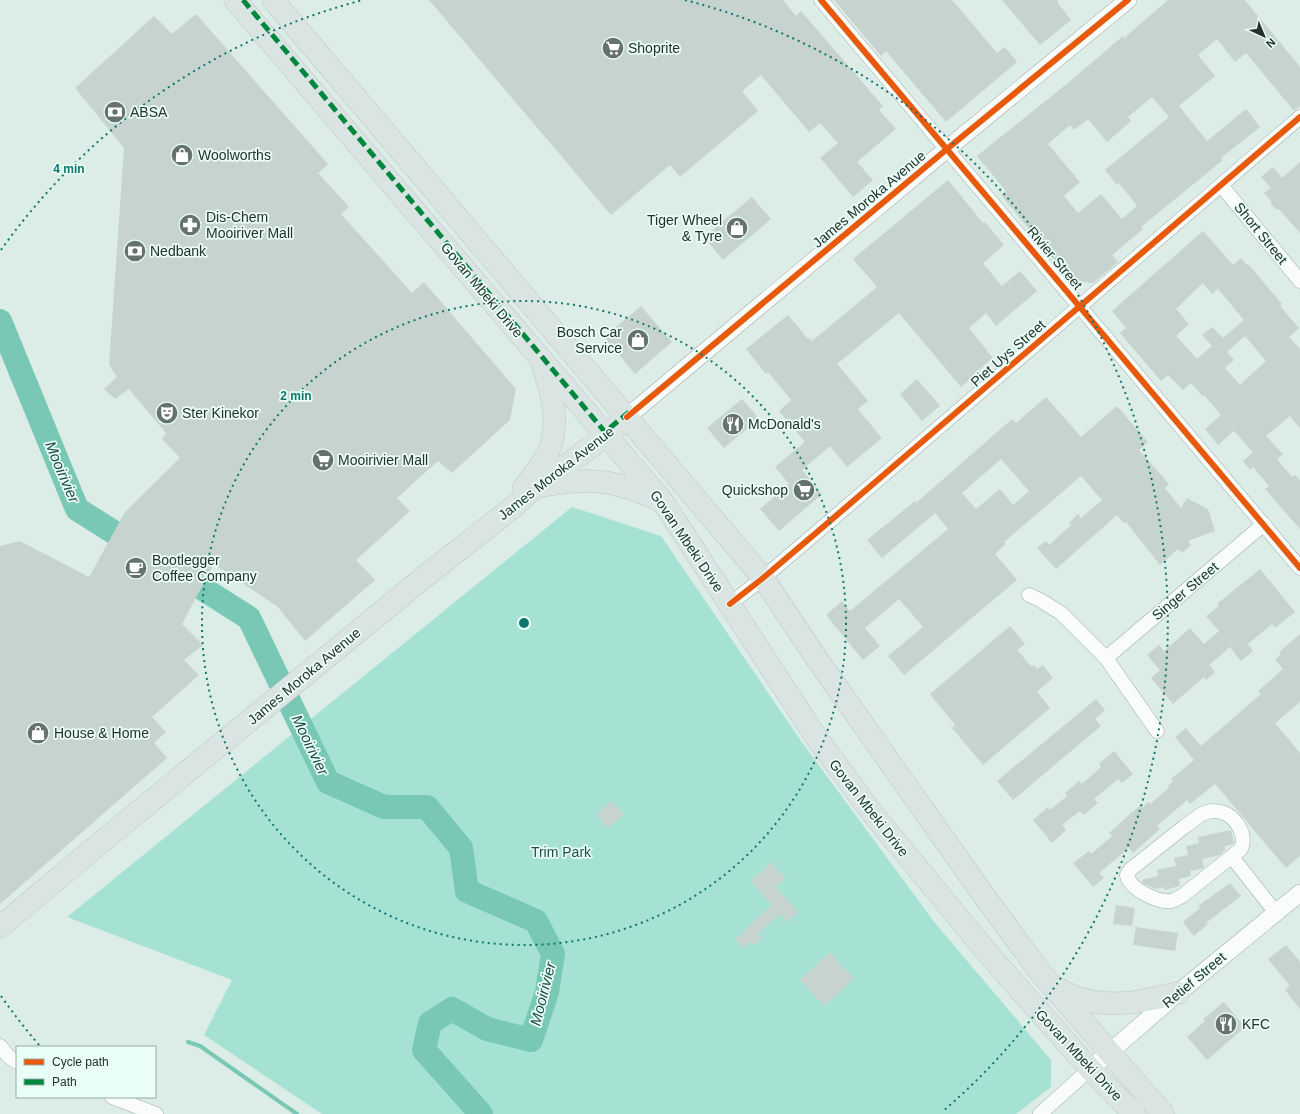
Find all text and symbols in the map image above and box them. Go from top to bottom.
north arrow [1244,16,1284,56]
supermarket icon: Shoprite [600,35,626,61]
text: N [1264,36,1278,50]
place label: Shoprite [628,40,680,56]
bank icon: ABSA [102,99,128,125]
place label: ABSA [130,104,168,120]
shop icon: Woolworths [169,142,195,168]
place label: Woolworths [198,147,271,163]
street label: James Moroka Avenue [809,147,929,251]
text: 4 min [53,162,85,176]
street label: Short Street [1231,199,1291,267]
place label: Dis-Chem Mooiriver Mall [206,209,293,241]
pharmacy icon: Dis-Chem Mooiriver Mall [177,212,203,238]
place label: Tiger Wheel & Tyre [647,212,722,244]
shop icon: Tiger Wheel & Tyre [724,215,750,241]
street label: Rivier Street [1024,223,1086,293]
bank icon: Nedbank [122,238,148,264]
street label: Govan Mbeki Drive [438,239,527,341]
place label: Nedbank [150,243,207,259]
street label: Piet Uys Street [968,316,1049,390]
place label: Bosch Car Service [557,324,622,356]
shop icon: Bosch Car Service [625,327,651,353]
text: 2 min [280,389,312,403]
theatre icon: Ster Kinekor [154,400,180,426]
place label: Ster Kinekor [182,405,259,421]
restaurant icon: McDonald's [720,411,746,437]
place label: McDonald's [748,416,821,432]
street label: James Moroka Avenue [495,423,617,523]
water label: Mooirivier [42,439,83,506]
supermarket icon: Mooirivier Mall [310,447,336,473]
place label: Mooirivier Mall [338,452,428,468]
supermarket icon: Quickshop [791,477,817,503]
place label: Quickshop [722,482,788,498]
street label: Govan Mbeki Drive [647,487,727,595]
place label: Bootlegger Coffee Company [152,552,257,584]
cafe icon: Bootlegger Coffee Company [123,555,149,581]
street label: Singer Street [1149,559,1222,623]
centre of rings [517,616,531,630]
street label: James Moroka Avenue [244,624,364,728]
water label: Mooirivier [289,712,333,779]
shop icon: House & Home [25,720,51,746]
place label: House & Home [54,725,149,741]
street label: Govan Mbeki Drive [826,756,912,860]
park label: Trim Park [531,844,592,860]
street label: Retief Street [1159,949,1229,1011]
water label: Mooirivier [526,959,559,1027]
street label: Govan Mbeki Drive [1033,1006,1126,1104]
restaurant icon: KFC [1213,1011,1239,1037]
place label: KFC [1242,1016,1270,1032]
legend [16,1046,156,1098]
text: Cycle path [52,1055,109,1069]
text: Path [52,1075,77,1089]

